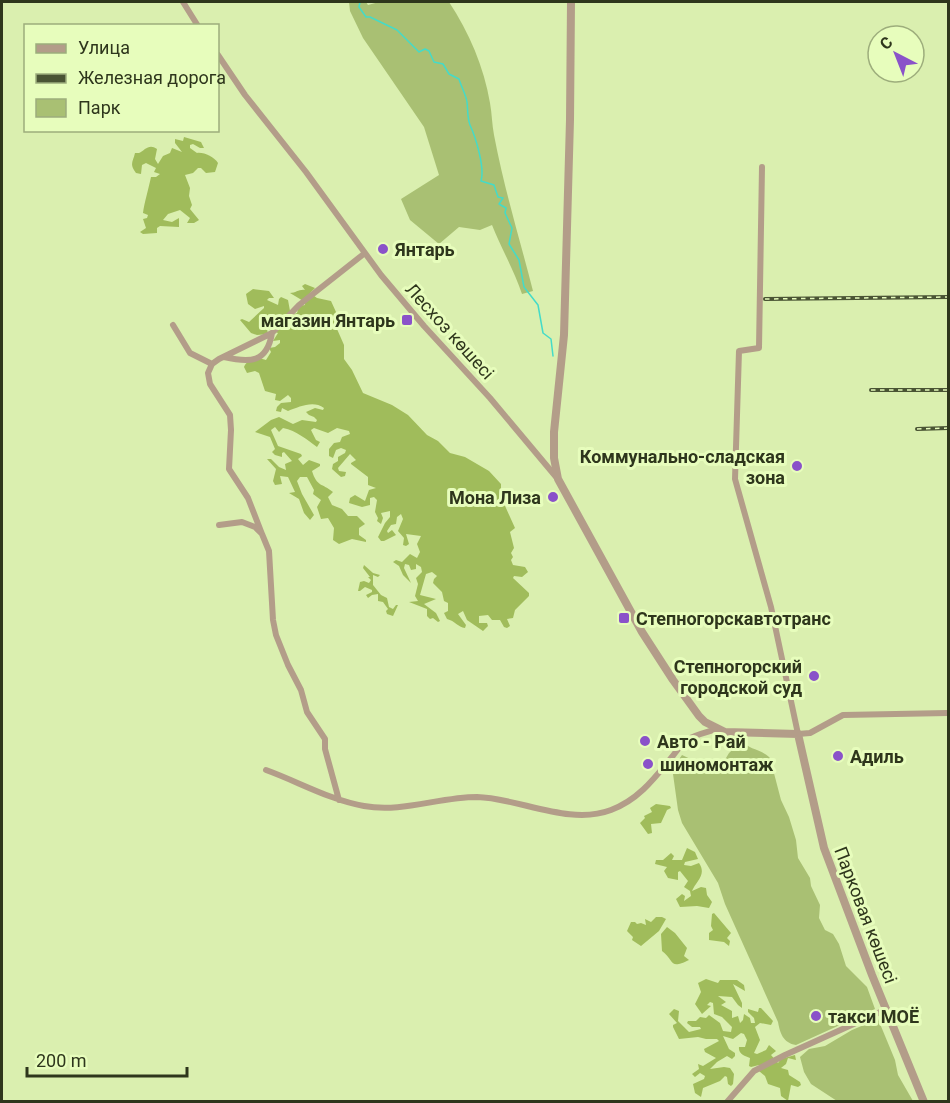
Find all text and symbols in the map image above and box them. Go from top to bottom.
legend [24,24,219,132]
north arrow [866,24,926,84]
text: С [876,33,897,54]
text: Улица [78,37,130,58]
text: Железная дорога [78,67,226,88]
text: Парк [78,97,121,118]
place label: Янтарь [394,239,455,260]
marker: Янтарь [376,242,390,256]
street label: Лесхоз көшесі [401,279,499,383]
place label: магазин Янтарь [261,310,395,331]
marker: магазин Янтарь [400,313,414,327]
place label: Коммунально-сладская зона [580,446,785,488]
marker: Коммунально-сладская зона [790,459,804,473]
place label: Мона Лиза [449,487,541,508]
marker: Мона Лиза [546,490,560,504]
place label: Степногорскавтотранс [636,608,831,629]
marker: Степногорскавтотранс [617,611,631,625]
place label: Степногорский городской суд [674,656,803,698]
marker: Степногорский городской суд [807,669,821,683]
place label: Авто - Рай [657,731,746,752]
marker: Авто - Рай [638,734,652,748]
place label: Адиль [850,746,904,767]
marker: Адиль [831,749,845,763]
place label: шиномонтаж [660,754,774,775]
marker: шиномонтаж [641,757,655,771]
street label: Парковая көшесі [830,844,902,986]
place label: такси МОЁ [828,1006,919,1027]
marker: такси МОЁ [809,1009,823,1023]
scale bar [27,1040,188,1078]
text: 200 m [36,1050,87,1071]

